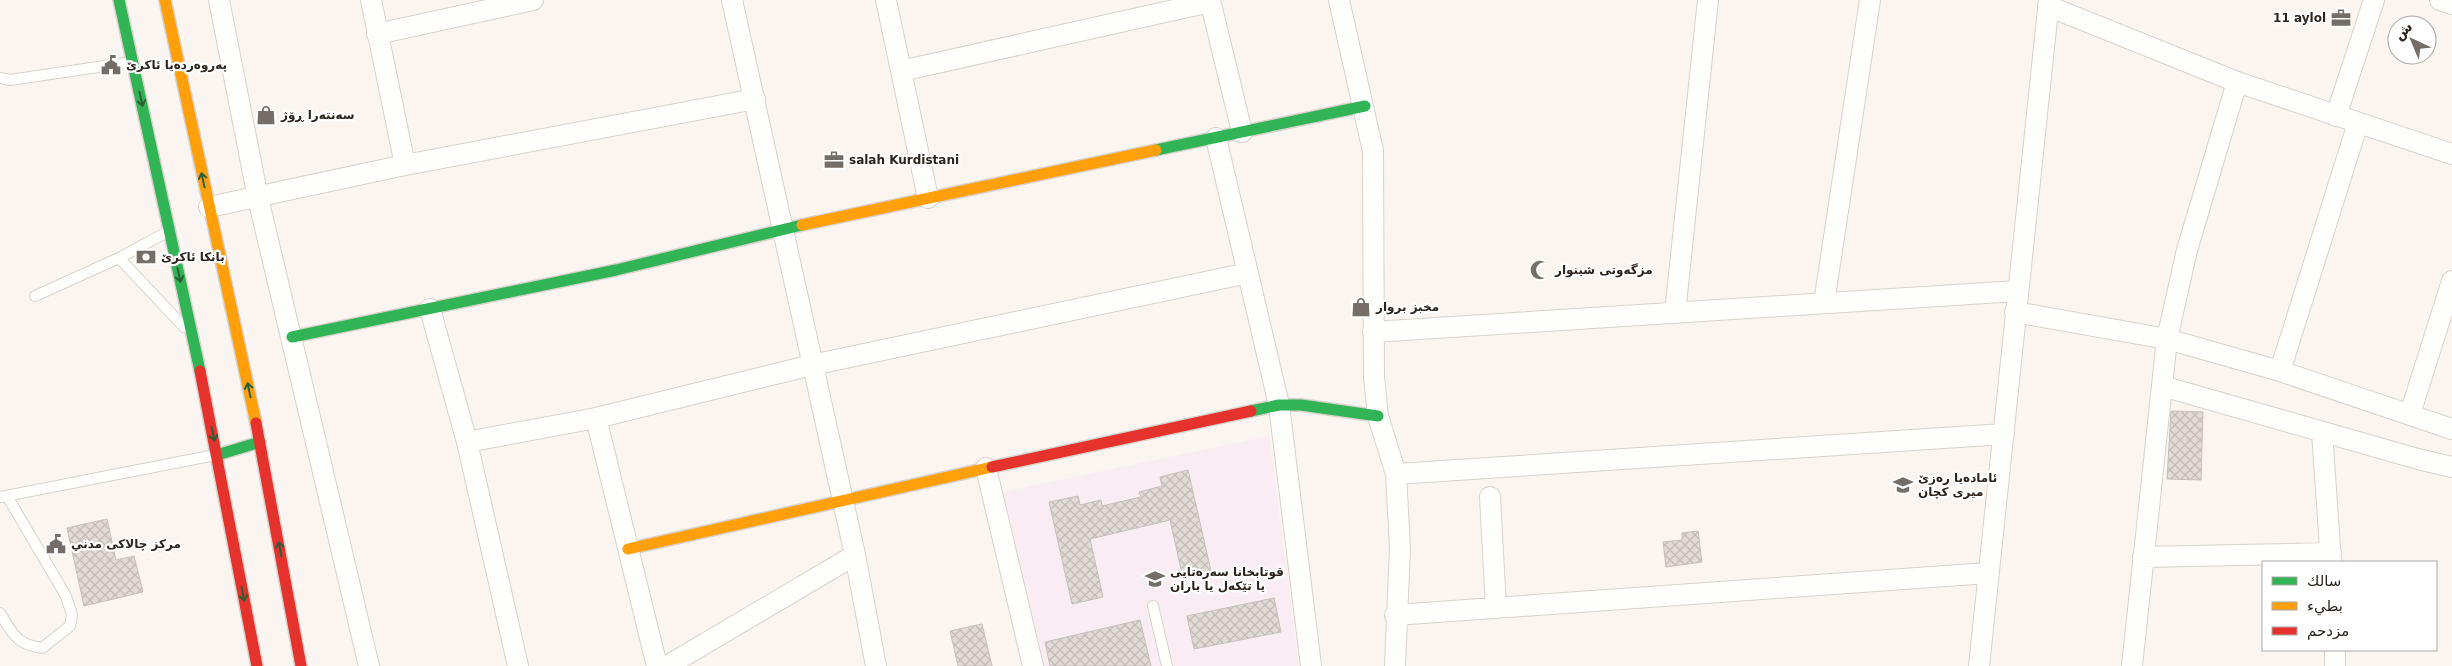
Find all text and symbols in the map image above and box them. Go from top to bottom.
office icon: 11 aylol [2330,7,2352,29]
place label: 11 aylol [2273,11,2326,25]
north arrow [2387,15,2437,65]
text: ش [2390,18,2415,43]
public building icon: پەروەردەیا ئاكرێ [100,54,122,76]
place label: پەروەردەیا ئاكرێ [126,58,227,73]
one-way arrow [137,91,146,107]
shop icon: سەنتەرا ڕۆژ [255,104,277,126]
place label: سەنتەرا ڕۆژ [280,108,355,123]
office icon: salah Kurdistani [823,149,845,171]
place label: salah Kurdistani [849,153,959,167]
one-way arrow [198,172,207,188]
bank icon: بانکا ئاکرێ [135,246,157,268]
place label: بانکا ئاکرێ [161,250,225,264]
mosque icon: مزگەوتی شينوار [1529,259,1551,281]
place label: مزگەوتی شينوار [1554,263,1653,278]
one-way arrow [175,266,184,282]
shop icon: مخبز بروار [1350,296,1372,318]
place label: مخبز بروار [1375,300,1439,315]
one-way arrow [244,382,253,398]
one-way arrow [208,425,218,441]
place label: ئامادەيا رەزێ ميرى كچان [1918,471,1997,499]
school or university icon: ئامادەيا رەزێ ميرى كچان [1892,474,1914,496]
public building icon: مركز چالاکى مدني [45,533,67,555]
place label: مركز چالاکى مدني [71,537,181,551]
one-way arrow [275,542,284,558]
legend [2262,561,2437,651]
place label: قوتابخانا سەرەتایی یا تێکەل یا باران [1170,565,1284,593]
school or university icon: قوتابخانا سەرەتایی یا تێکەل یا باران [1144,568,1166,590]
text: سالك [2307,572,2341,590]
one-way arrow [239,585,248,601]
text: بطيء [2307,597,2343,616]
text: مزدحم [2307,622,2349,640]

